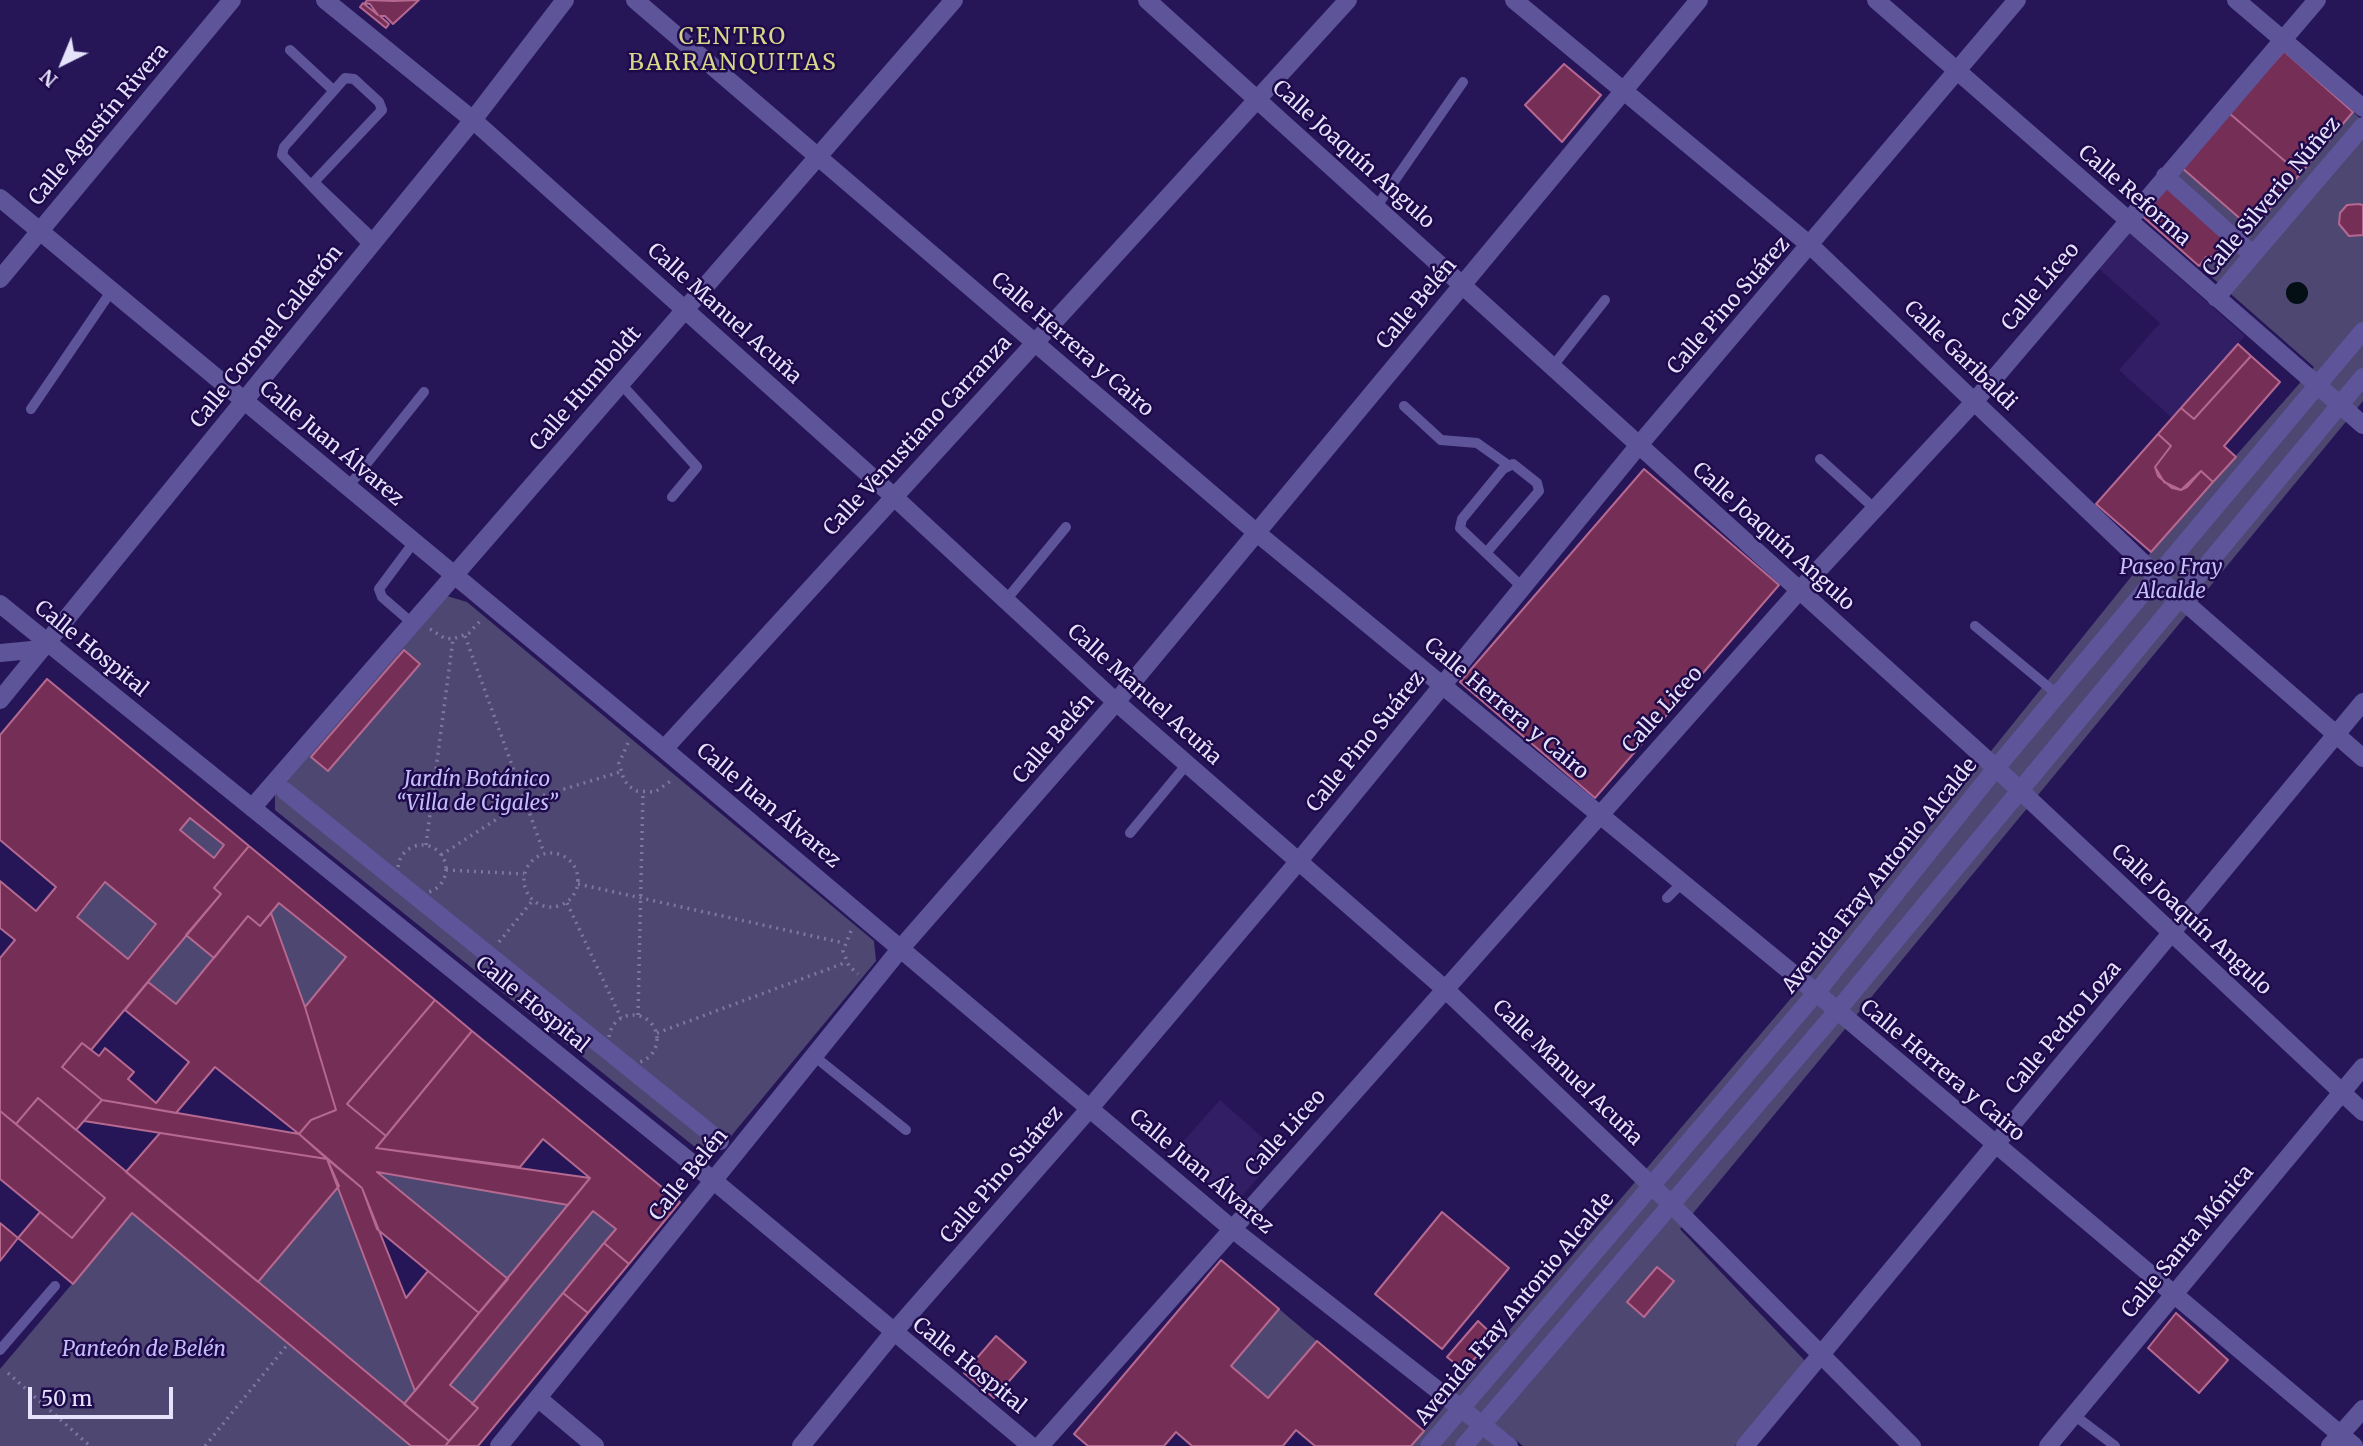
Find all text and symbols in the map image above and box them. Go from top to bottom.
district label: CENTRO BARRANQUITAS [630,23,836,77]
north arrow [28,28,98,98]
street label: Calle Agustín Rivera [24,39,174,211]
text: N [35,64,62,92]
street label: Calle Joaquín Angulo [1267,76,1439,234]
street label: Calle Silverio Núñez [2198,112,2346,282]
street label: Calle Reforma [2073,140,2195,252]
street label: Calle Pino Suárez [1663,232,1795,380]
street label: Calle Manuel Acuña [642,238,806,390]
street label: Calle Liceo [1997,238,2085,336]
street label: Calle Coronel Calderón [186,241,348,433]
street label: Calle Belén [1372,253,1462,355]
street label: Calle Herrera y Cairo [986,268,1158,422]
street label: Calle Garibaldi [1898,296,2022,416]
street label: Calle Humboldt [525,322,647,456]
street label: Calle Venustiano Carranza [819,331,1017,541]
street label: Calle Juan Álvarez [254,376,408,512]
street label: Calle Joaquín Angulo [1687,458,1859,616]
park label: Paseo Fray Alcalde [2119,555,2223,605]
street label: Calle Hospital [29,596,153,702]
street label: Calle Manuel Acuña [1062,619,1226,771]
street label: Calle Herrera y Cairo [1419,633,1593,785]
street label: Calle Liceo [1618,662,1708,758]
street label: Calle Pino Suárez [1302,667,1430,817]
street label: Calle Belén [1008,689,1100,789]
street label: Calle Juan Álvarez [691,738,845,874]
street label: Avenida Fray Antonio Alcalde [1777,753,1983,999]
park label: Jardín Botánico “Villa de Cigales” [396,767,558,817]
street label: Calle Joaquín Angulo [2106,839,2276,1001]
street label: Calle Hospital [470,952,594,1058]
street label: Calle Pedro Loza [2001,956,2127,1100]
street label: Calle Manuel Acuña [1487,995,1647,1151]
street label: Calle Herrera y Cairo [1855,995,2029,1147]
street label: Calle Liceo [1241,1085,1331,1181]
street label: Calle Pino Suárez [936,1101,1068,1249]
street label: Calle Juan Álvarez [1124,1104,1278,1240]
street label: Calle Belén [644,1124,734,1226]
street label: Calle Santa Mónica [2117,1160,2259,1324]
street label: Avenida Fray Antonio Alcalde [1410,1188,1620,1430]
street label: Calle Hospital [907,1313,1031,1419]
park label: Panteón de Belén [62,1337,226,1363]
scale bar [32,1372,177,1416]
text: 50 m [41,1385,92,1412]

